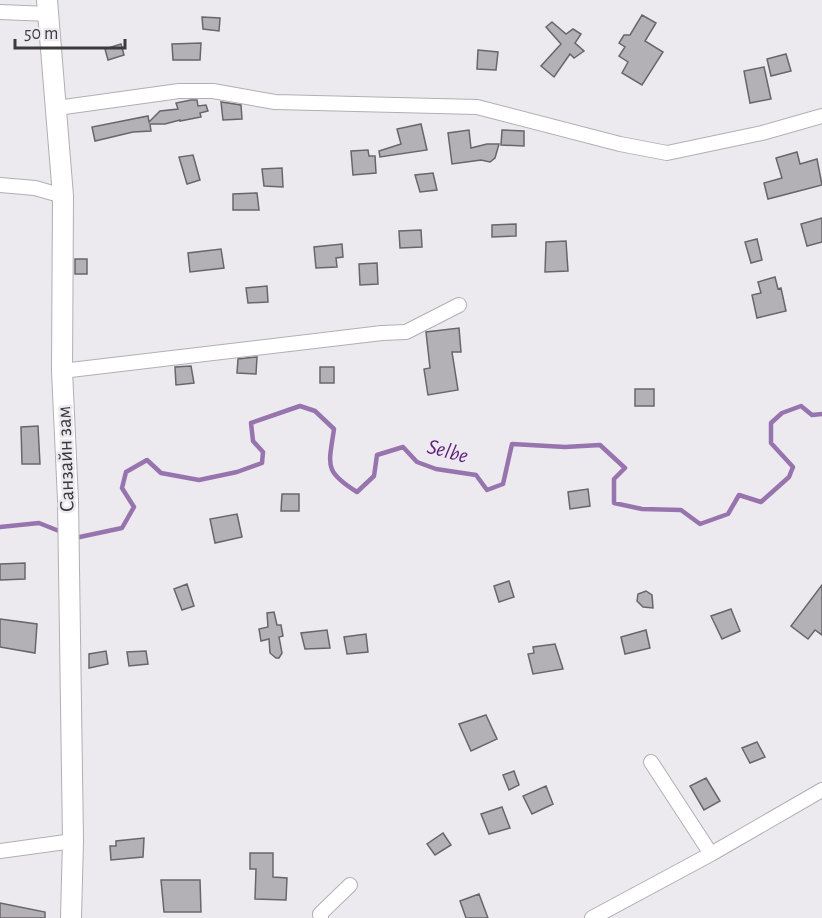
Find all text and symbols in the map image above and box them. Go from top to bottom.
scale bar [15,12,124,50]
text: 50 m [24,25,58,43]
street label: Санзайн зам [53,405,78,513]
water label: Selbe [425,435,471,467]

